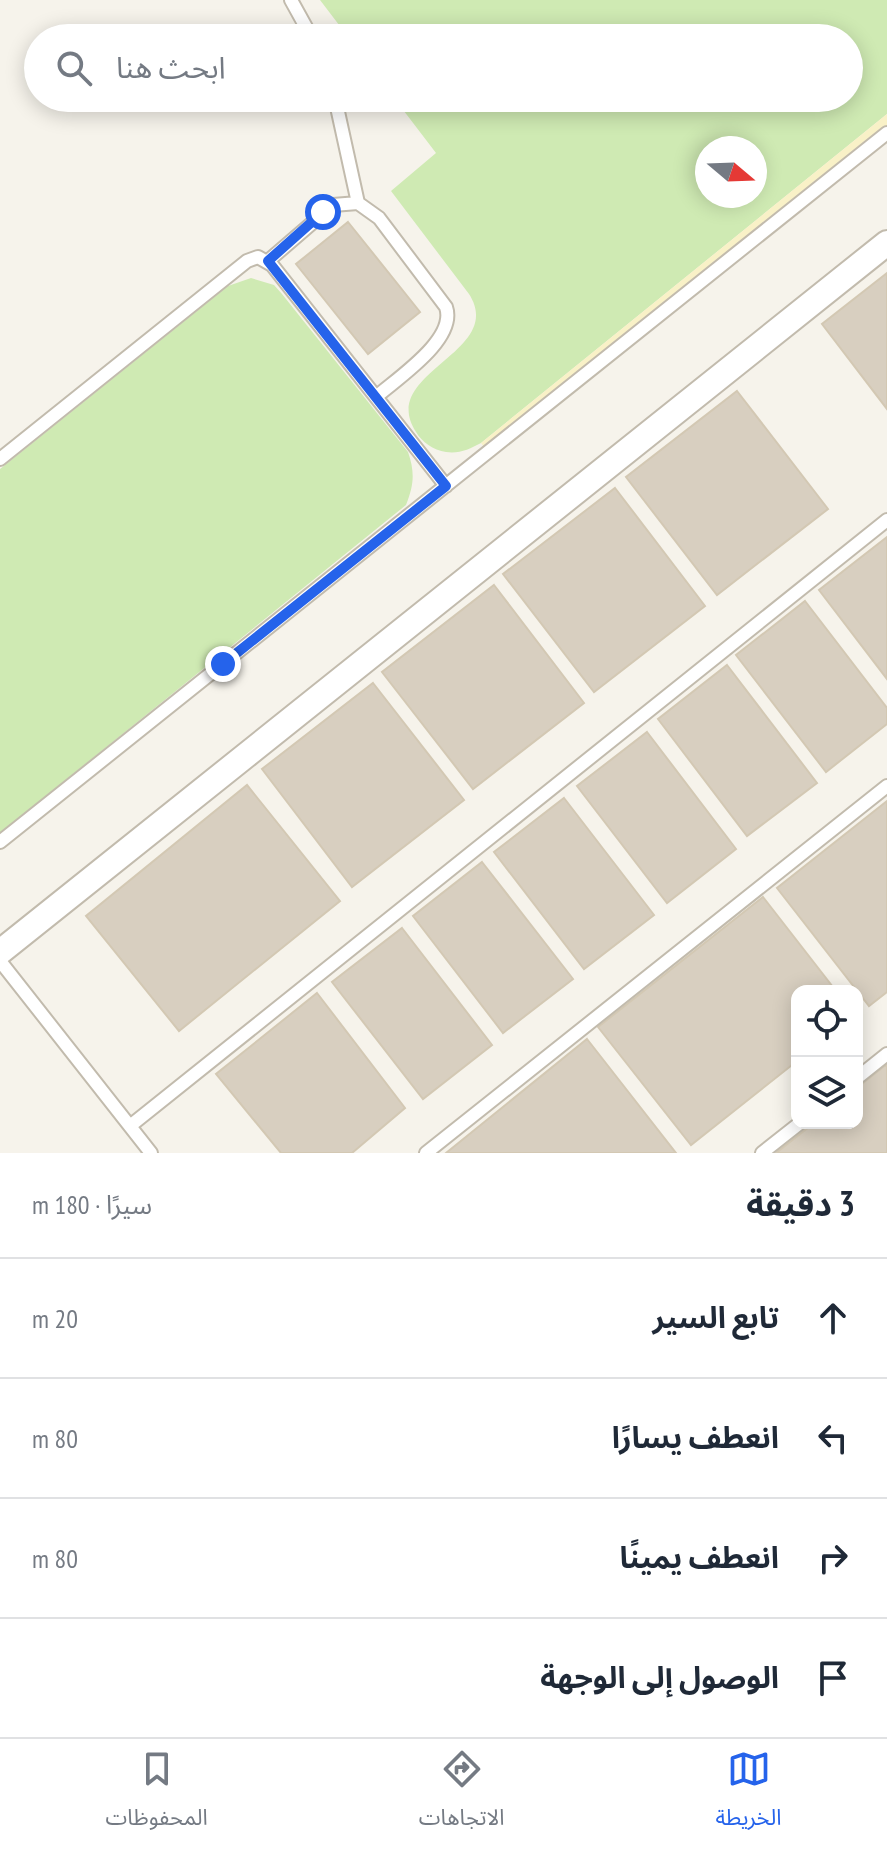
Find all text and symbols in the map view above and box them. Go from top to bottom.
search box [24,24,863,112]
icon: search [52,46,96,90]
text: ابحث هنا [116,47,226,86]
north arrow [695,136,767,208]
route start [305,194,341,230]
route end [205,646,241,682]
map controls [791,985,863,1129]
button: locate [791,985,863,1057]
button: layers [791,1057,863,1129]
text: 3 دقيقة [746,1181,855,1225]
text: سيرًا · 180 m [32,1188,152,1221]
icon: ahead [811,1296,855,1340]
text: تابع السير [652,1297,779,1336]
text: 20 m [32,1302,78,1335]
icon: left [811,1416,855,1460]
text: انعطف يسارًا [612,1417,779,1456]
text: 80 m [32,1422,78,1455]
icon: right [811,1536,855,1580]
text: انعطف يمينًا [619,1537,779,1576]
text: 80 m [32,1542,78,1575]
icon: arrive [811,1656,855,1700]
text: الوصول إلى الوجهة [540,1657,779,1696]
tab: المحفوظات [106,1747,208,1841]
tab: الاتجاهات [419,1747,505,1841]
tab: الخريطة [716,1747,782,1841]

